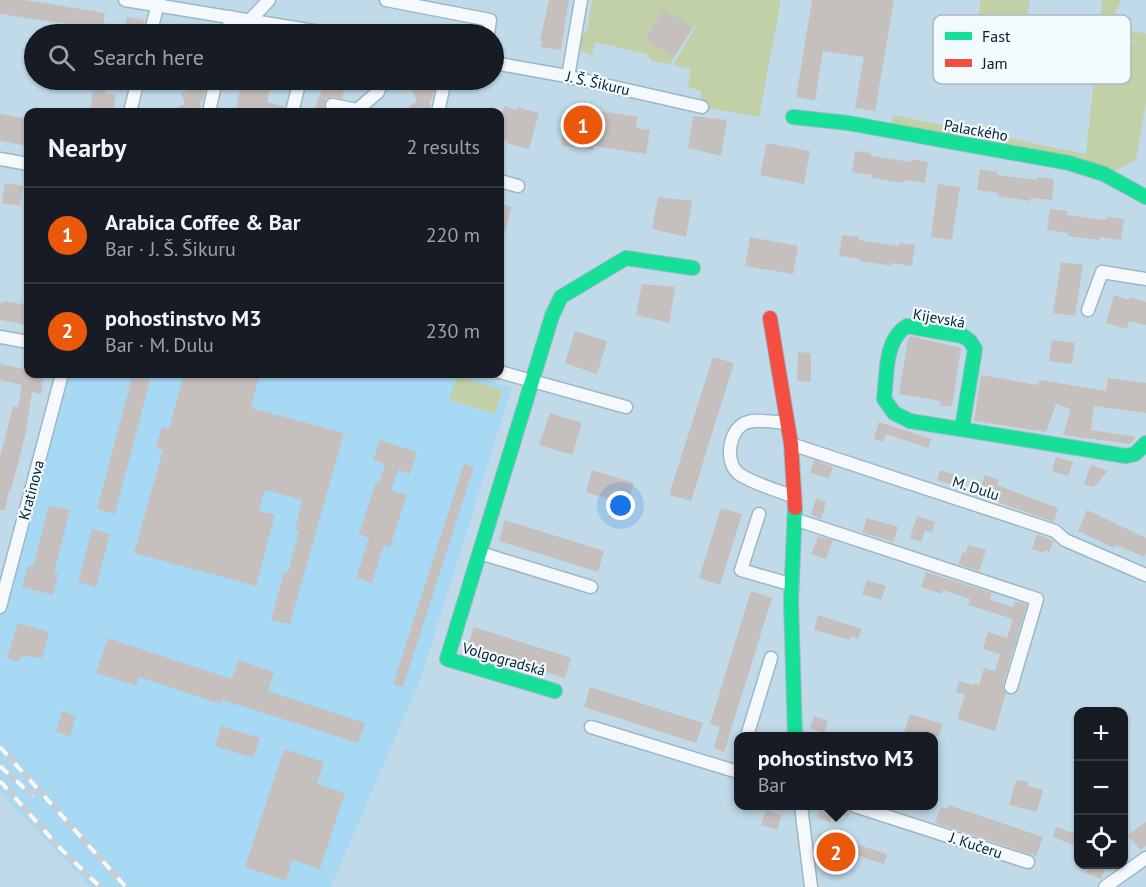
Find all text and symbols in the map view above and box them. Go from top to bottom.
legend [933,15,1131,84]
search box [24,24,504,90]
text: Fast [982,26,1011,46]
icon: search [45,41,78,74]
text: Search here [93,43,204,71]
text: Jam [981,53,1008,73]
street label: J. Š. Šikuru [563,66,632,100]
pin: 1 [564,102,602,148]
street label: Palackého [942,115,1010,145]
text: Nearby [48,131,126,164]
text: 2 results [407,134,480,160]
text: Arabica Coffee & Bar [105,208,300,236]
text: 1 [62,222,73,248]
text: 220 m [426,222,480,248]
text: Bar · J. Š. Šikuru [105,236,236,262]
text: pohostinstvo M3 [105,304,262,332]
street label: Kijevská [911,304,967,332]
text: 2 [62,318,73,344]
text: 230 m [426,318,480,344]
text: Bar · M. Dulu [105,332,214,358]
street label: Kratinova [14,458,48,522]
street label: M. Dulu [950,472,1002,504]
your location [606,491,635,520]
street label: Volgogradská [459,638,548,680]
map controls [1074,707,1128,869]
button: + [1074,707,1128,761]
popup [734,732,938,810]
text: pohostinstvo M3 [758,744,914,772]
button: − [1074,761,1128,815]
text: Bar [758,772,786,798]
button: locate [1074,815,1128,869]
street label: J. Kučeru [946,827,1005,862]
pin: 2 [816,830,856,874]

